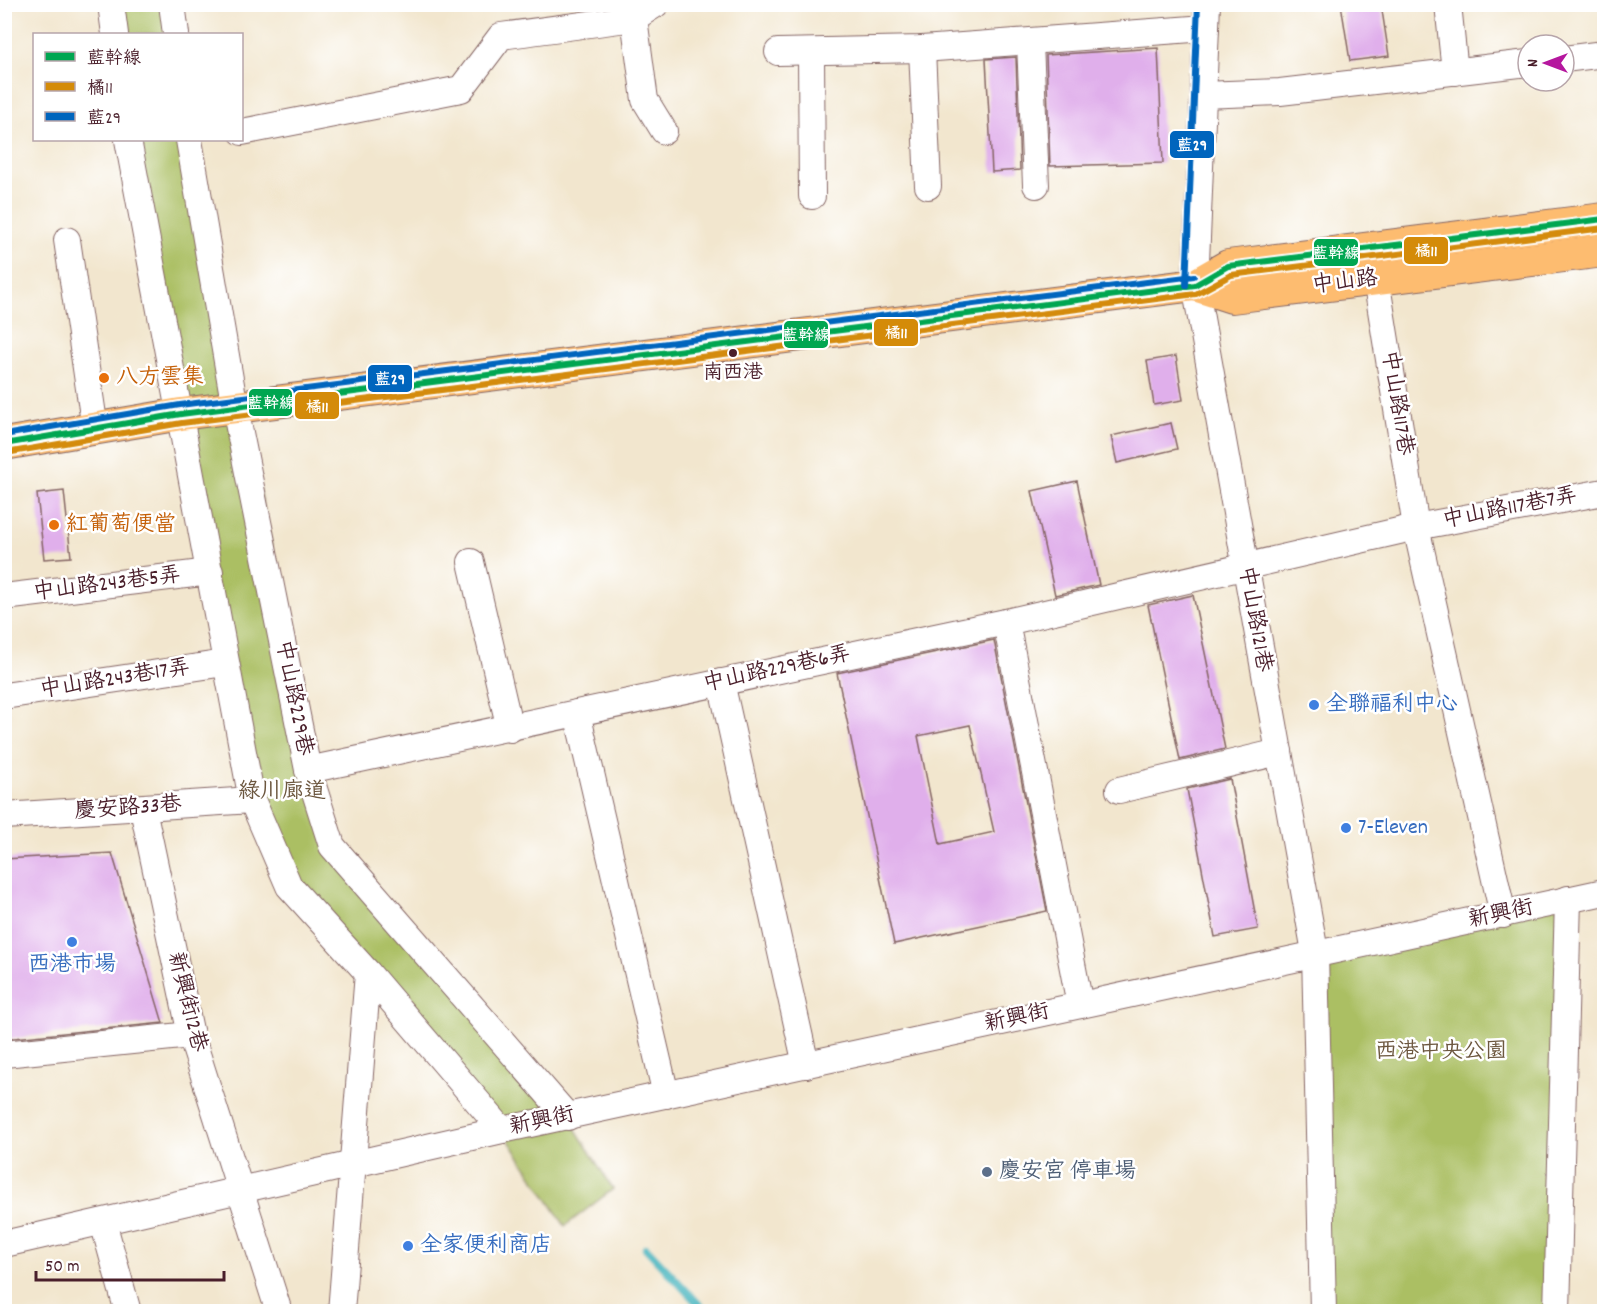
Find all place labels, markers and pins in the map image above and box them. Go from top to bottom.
marker: 南西港 [727,347,739,359]
place label: 南西港 [703,360,763,388]
place label: 八方雲集 [116,363,204,394]
marker: 八方雲集 [97,371,111,385]
place label: 紅葡萄便當 [66,510,176,541]
marker: 紅葡萄便當 [47,518,61,532]
place label: 全聯福利中心 [1326,690,1458,721]
marker: 全聯福利中心 [1307,698,1321,712]
place label: 7-Eleven [1358,813,1428,844]
marker: 7-Eleven [1339,821,1353,835]
marker: 西港市場 [65,935,79,949]
place label: 西港市場 [28,950,116,981]
place label: 慶安宮 停車場 [999,1157,1136,1188]
marker: 慶安宮 停車場 [980,1165,994,1179]
place label: 全家便利商店 [420,1231,552,1262]
marker: 全家便利商店 [401,1239,415,1253]

